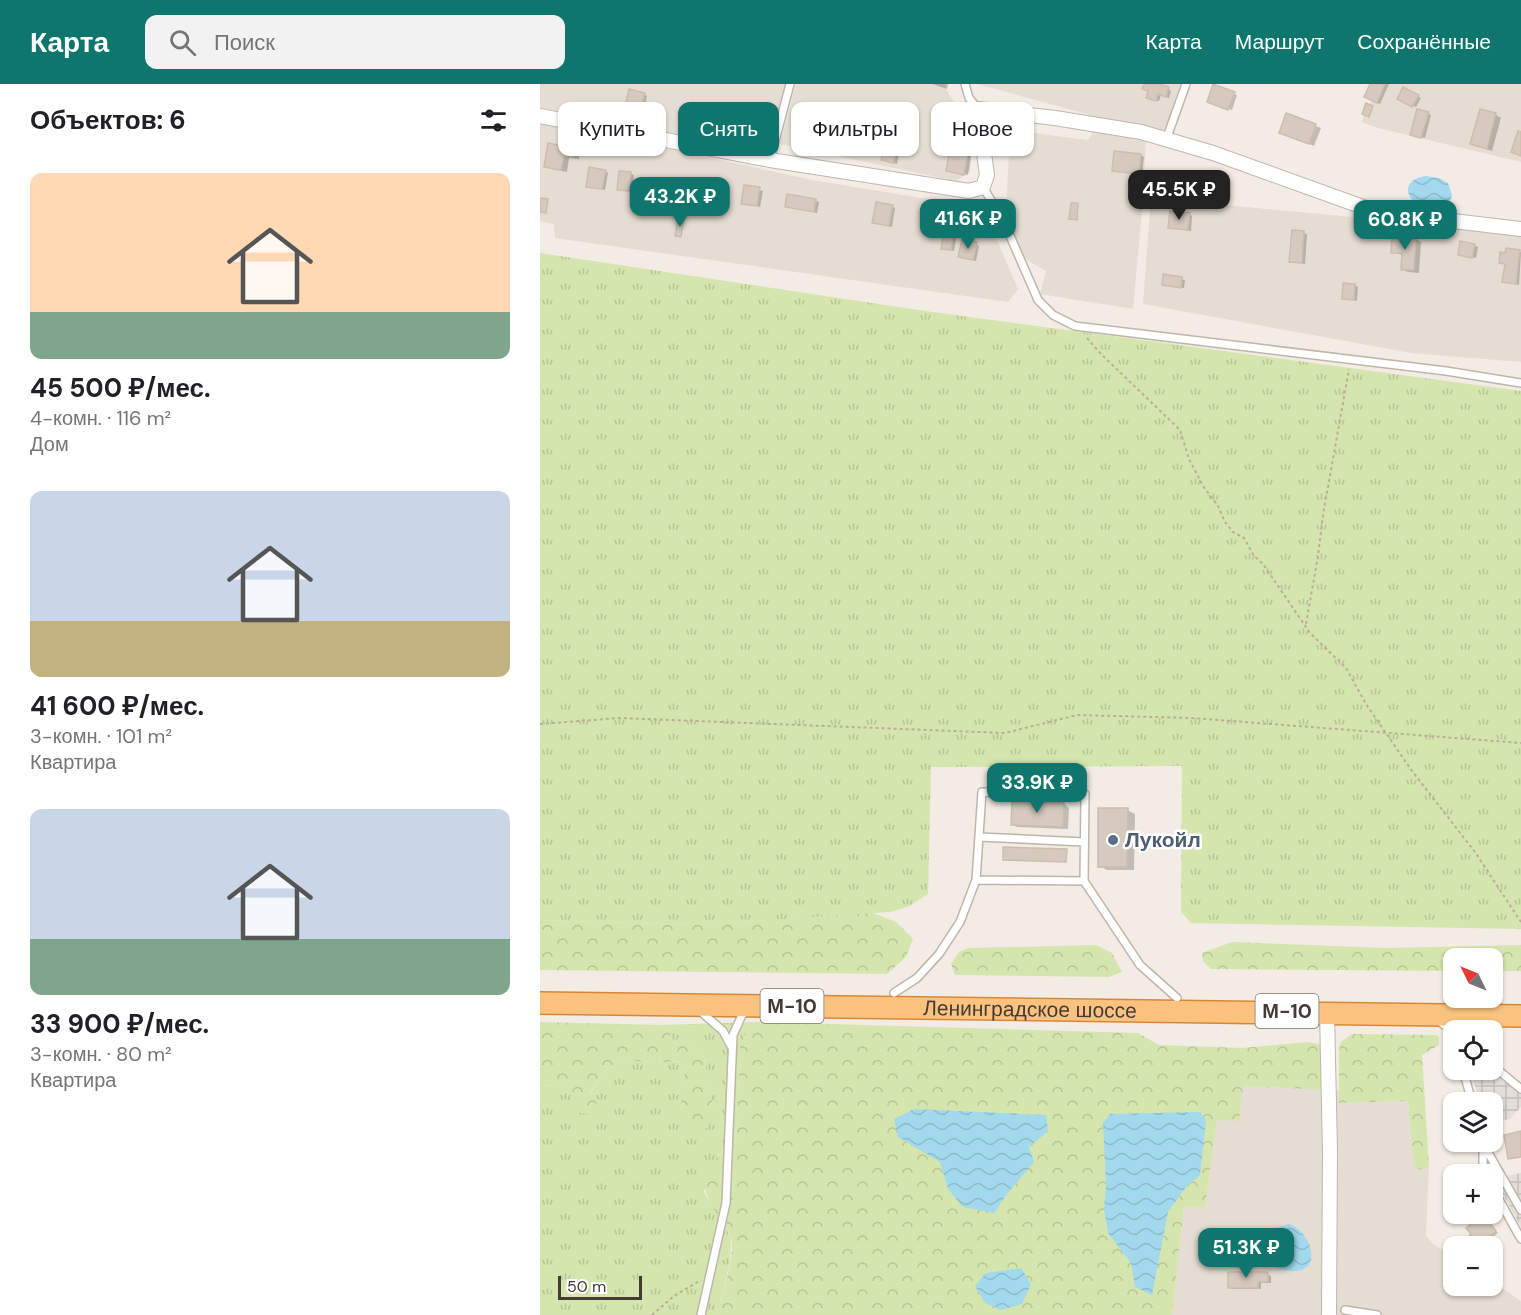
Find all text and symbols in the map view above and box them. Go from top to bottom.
search box [145,15,565,69]
text: Карта [30,24,109,61]
icon: search [166,26,199,59]
text: Поиск [214,28,275,57]
text: Карта [1146,28,1202,56]
text: Маршрут [1235,28,1324,56]
text: Сохранённые [1357,28,1491,56]
chip: Купить [558,102,666,156]
chip: Снять [678,102,779,156]
chip: Фильтры [791,102,919,156]
chip: Новое [931,102,1034,156]
text: Объектов: 6 [30,103,186,137]
icon: filters [477,104,510,137]
pin: 45.5K ₽ [1124,170,1234,221]
text: 45.5K ₽ [1142,176,1216,202]
pin: 43.2K ₽ [625,177,735,228]
text: 43.2K ₽ [644,183,716,209]
pin: 41.6K ₽ [913,199,1023,250]
pin: 60.8K ₽ [1350,200,1460,251]
text: 41.6K ₽ [934,205,1002,231]
text: 60.8K ₽ [1368,206,1442,232]
icon: home [216,212,324,320]
text: 45 500 ₽/мес. [30,371,211,405]
text: 4-комн. · 116 m² [30,405,171,431]
text: Дом [30,431,69,457]
icon: home [216,530,324,638]
text: 41 600 ₽/мес. [30,689,204,723]
text: 3-комн. · 101 m² [30,723,172,749]
text: Квартира [30,749,116,775]
pin: 33.9K ₽ [982,763,1092,814]
text: 33.9K ₽ [1001,769,1073,795]
place label: Лукойл [1125,826,1201,854]
marker: Лукойл [1106,833,1120,847]
icon: home [216,848,324,956]
north arrow [1443,948,1503,1008]
map controls [1443,948,1503,1296]
road number: М-10 [760,989,824,1023]
street label: Ленинградское шоссе [923,994,1137,1025]
road number: М-10 [1256,994,1318,1028]
text: 33 900 ₽/мес. [30,1007,209,1041]
button: locate [1443,1020,1503,1080]
text: 3-комн. · 80 m² [30,1041,172,1067]
text: Квартира [30,1067,116,1093]
button: layers [1443,1092,1503,1152]
button: + [1443,1164,1503,1224]
pin: 51.3K ₽ [1191,1228,1301,1279]
text: 51.3K ₽ [1212,1234,1280,1260]
button: − [1443,1236,1503,1296]
scale bar [558,1273,642,1300]
text: 50 m [567,1276,606,1297]

